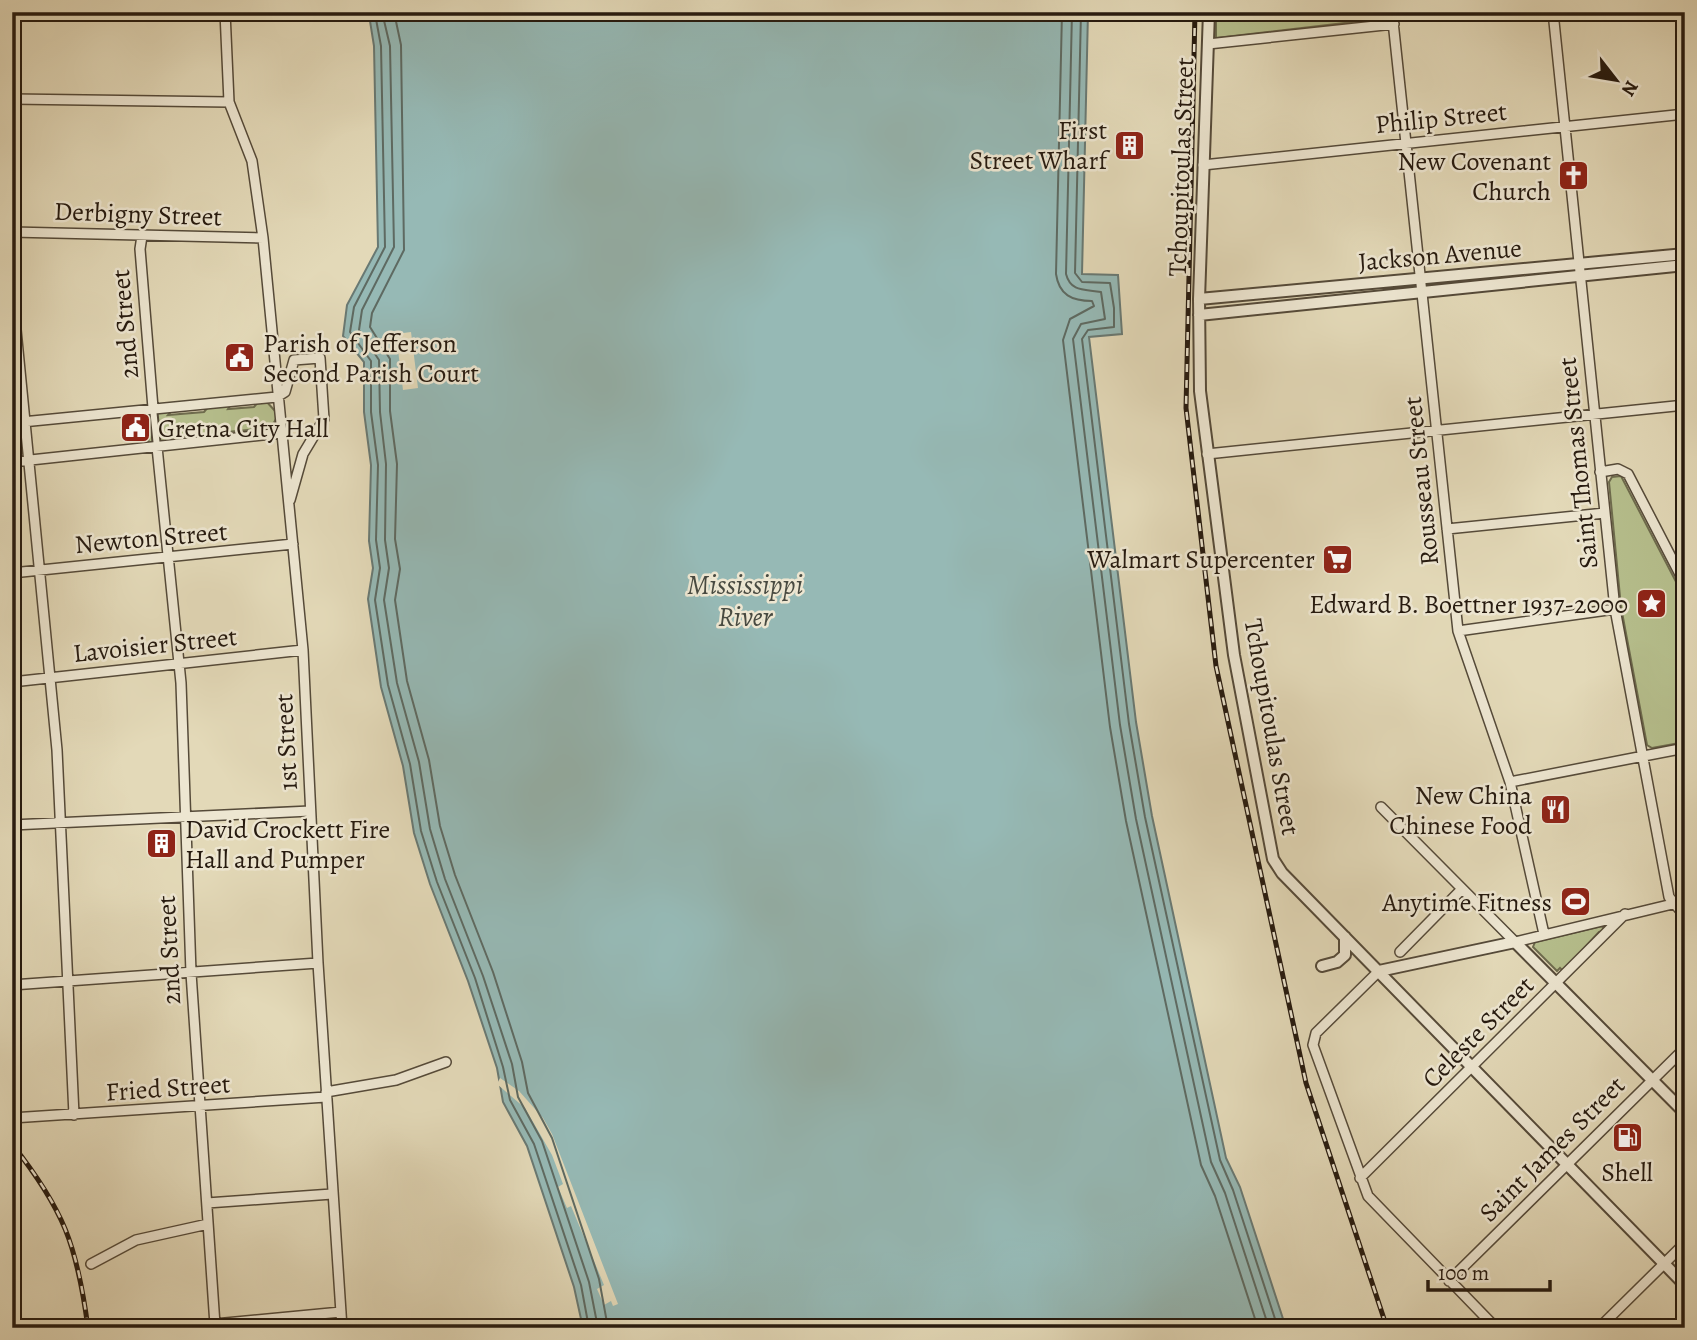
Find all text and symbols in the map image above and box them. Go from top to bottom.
north arrow [1582,46,1652,116]
street label: Tchoupitoulas Street [1160,56,1202,277]
text: N [1615,76,1644,101]
street label: Philip Street [1374,94,1509,142]
place label: First Street Wharf [969,113,1110,178]
building icon: First Street Wharf [1113,128,1147,162]
place label: New Covenant Church [1397,144,1551,209]
church icon: New Covenant Church [1557,159,1591,193]
street label: Derbigny Street [53,194,223,234]
street label: Jackson Avenue [1357,230,1523,280]
street label: 2nd Street [103,267,147,380]
place label: Parish of Jefferson Second Parish Court [263,326,479,391]
public building icon: Parish of Jefferson Second Parish Court [223,341,257,375]
street label: Saint Thomas Street [1549,355,1607,571]
street label: Rousseau Street [1395,394,1447,567]
public building icon: Gretna City Hall [118,411,152,445]
place label: Gretna City Hall [158,411,329,446]
street label: Newton Street [73,514,229,562]
place label: Walmart Supercenter [1086,542,1315,577]
supermarket icon: Walmart Supercenter [1321,542,1355,576]
water label: Mississippi River [687,566,803,636]
place label: Edward B. Boettner 1937-2000 [1309,587,1628,622]
place icon: Edward B. Boettner 1937-2000 [1634,587,1668,621]
street label: Tchoupitoulas Street [1236,616,1308,838]
street label: Lavoisier Street [71,619,239,671]
street label: 1st Street [266,692,306,791]
place label: New China Chinese Food [1389,778,1532,843]
restaurant icon: New China Chinese Food [1538,793,1572,827]
place label: David Crockett Fire Hall and Pumper [185,812,390,877]
building icon: David Crockett Fire Hall and Pumper [145,827,179,861]
place label: Anytime Fitness [1381,885,1552,920]
sports icon: Anytime Fitness [1558,885,1592,919]
street label: 2nd Street [149,894,189,1006]
street label: Celeste Street [1414,968,1542,1096]
street label: Fried Street [105,1066,232,1110]
street label: Saint James Street [1471,1068,1633,1230]
fuel station icon: Shell [1610,1120,1644,1154]
place label: Shell [1601,1155,1653,1190]
scale bar [1428,1249,1550,1293]
text: 100 m [1438,1259,1489,1287]

